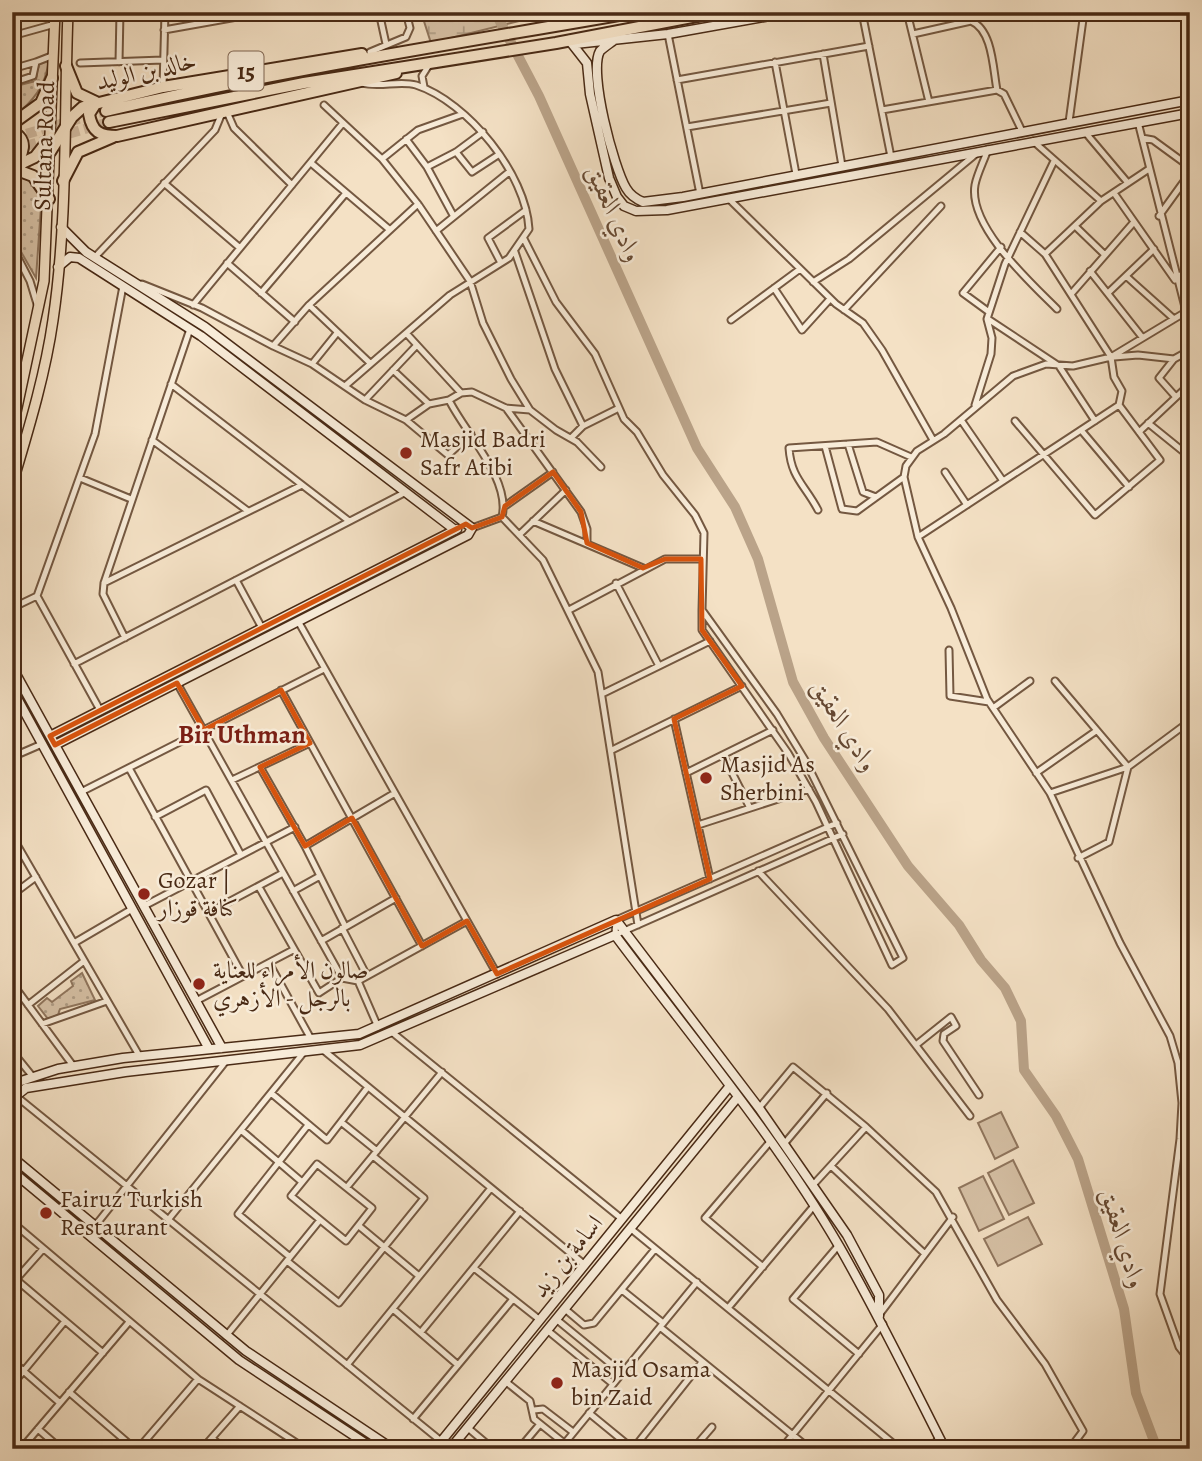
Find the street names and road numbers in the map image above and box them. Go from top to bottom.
street label: خالد بن الوليد [93,44,199,98]
road number: 15 [229,52,264,90]
street label: Sultana Road [26,81,62,211]
street label: اسامة بن زید [524,1208,610,1304]

